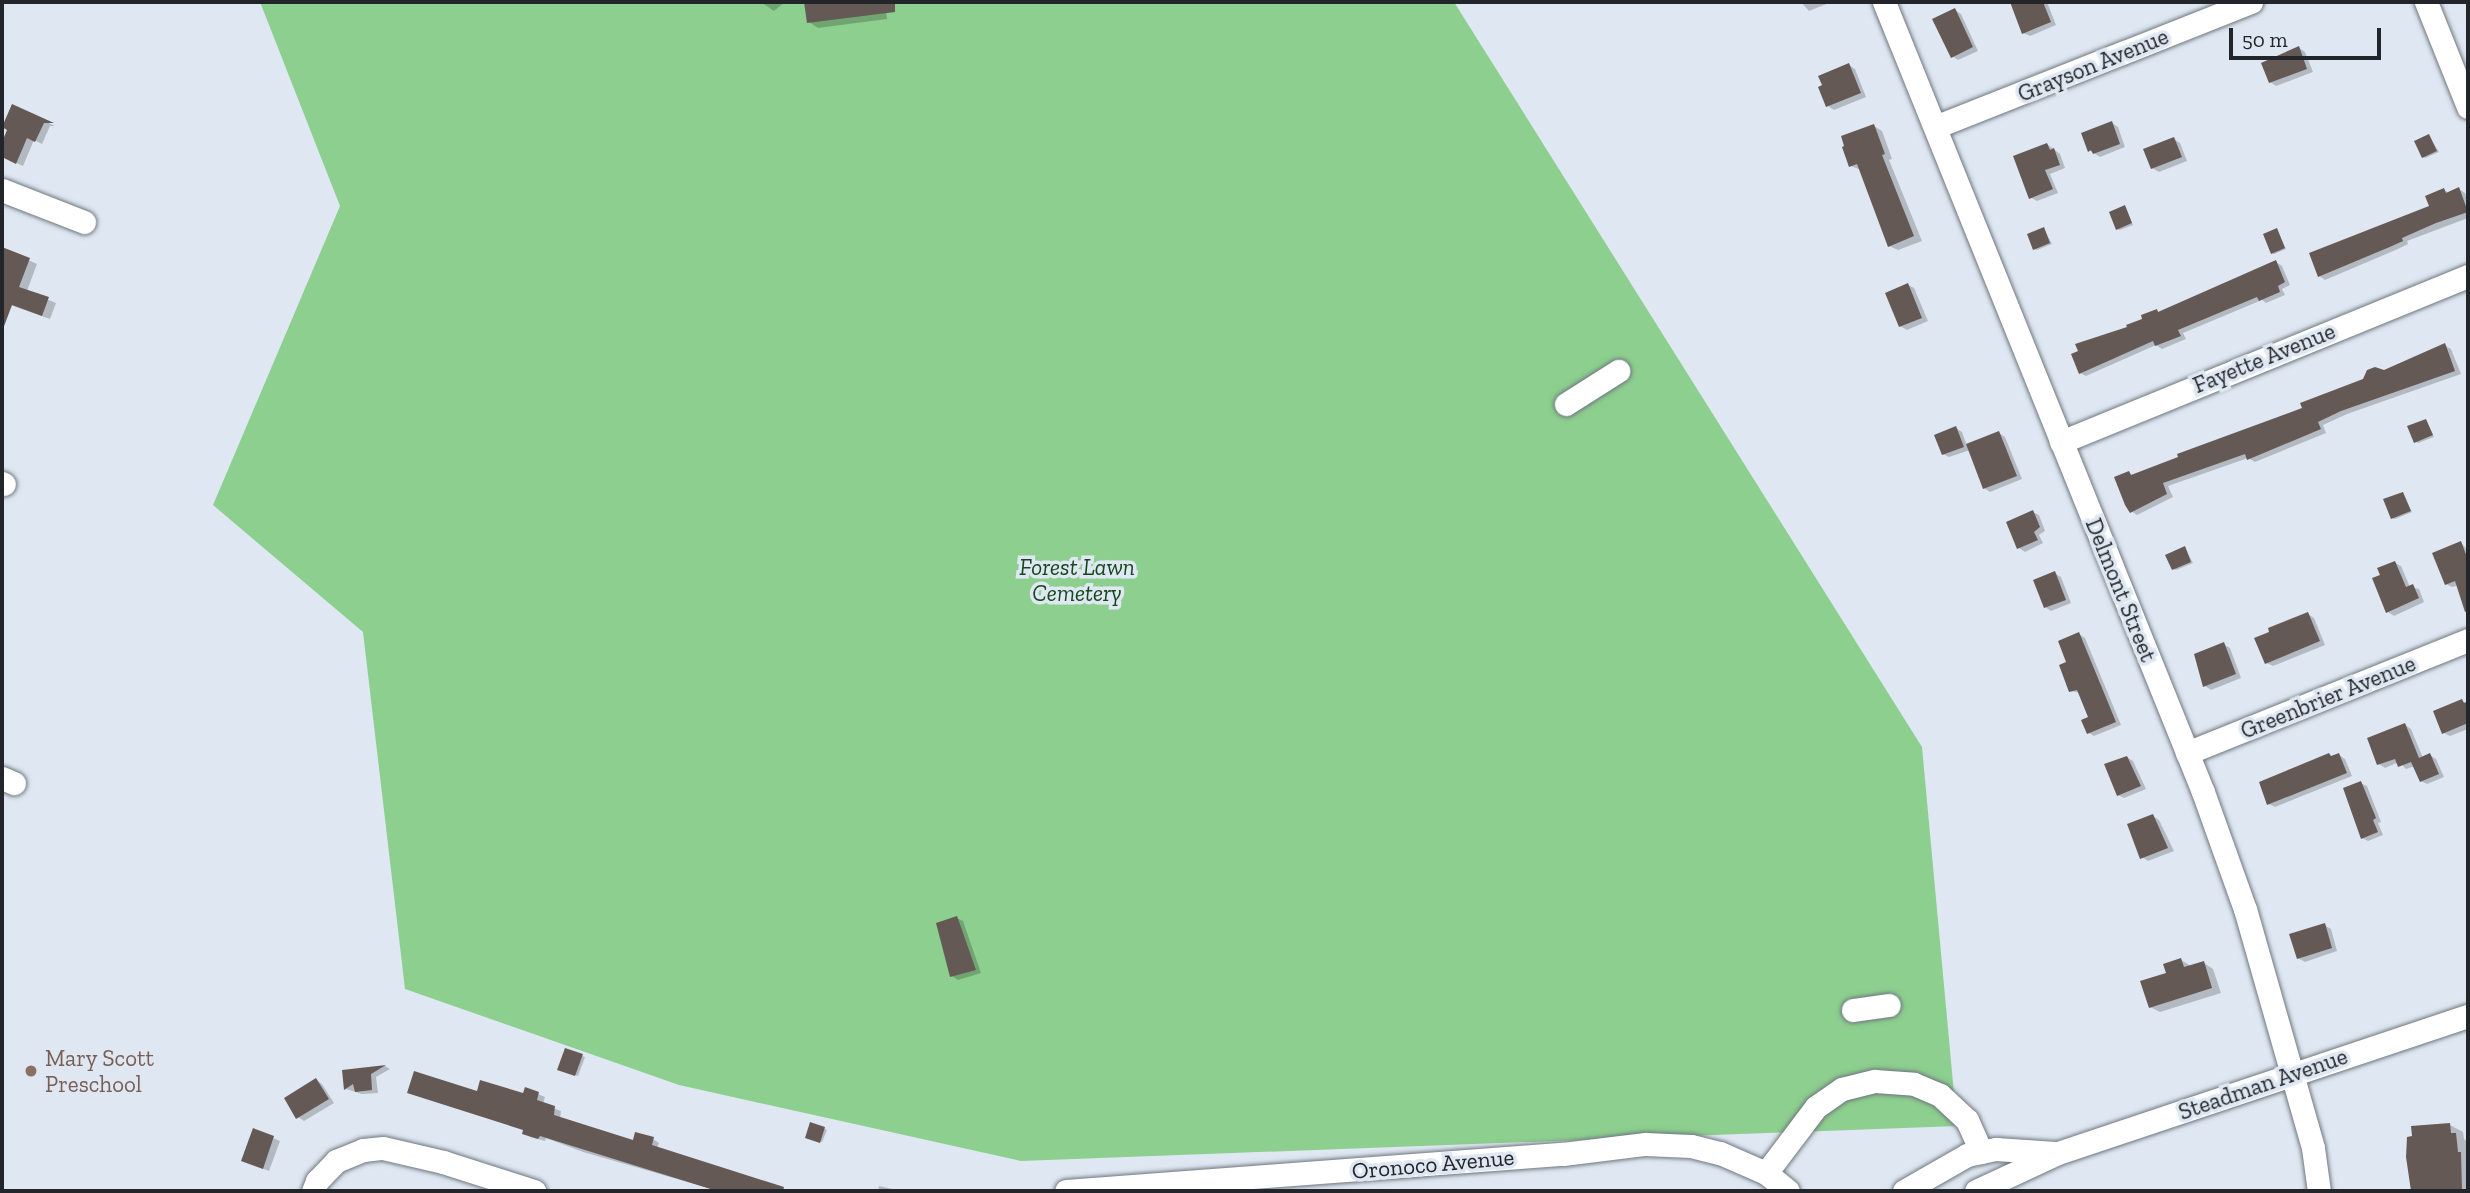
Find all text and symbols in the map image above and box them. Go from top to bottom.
scale bar [2232,14,2384,58]
street label: Grayson Avenue [2013,22,2173,108]
text: 50 m [2242,27,2288,52]
street label: Fayette Avenue [2189,317,2339,399]
street label: Delmont Street [2080,514,2162,666]
park label: Forest Lawn Cemetery [1019,553,1135,607]
street label: Greenbrier Avenue [2236,649,2420,745]
street label: Steadman Avenue [2175,1042,2351,1126]
place label: Mary Scott Preschool [45,1044,155,1098]
marker: Mary Scott Preschool [23,1063,39,1079]
street label: Oronoco Avenue [1350,1143,1516,1185]

